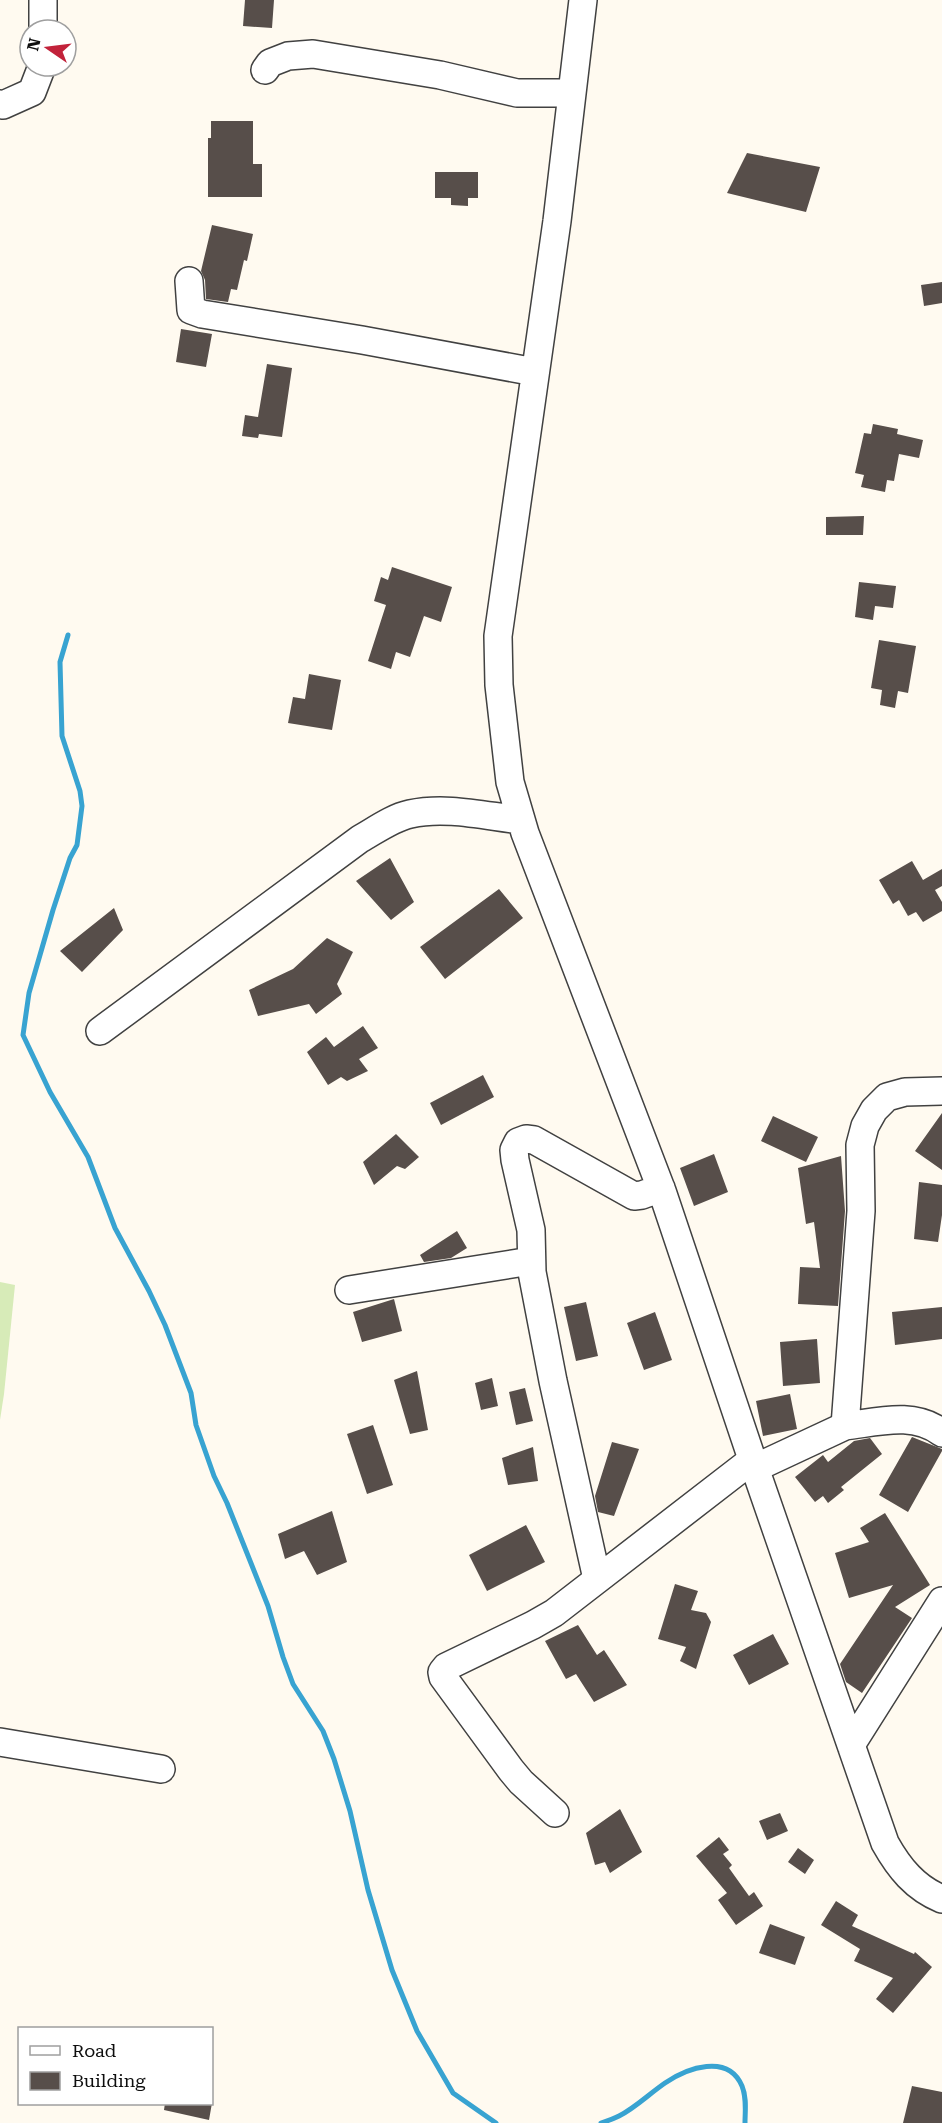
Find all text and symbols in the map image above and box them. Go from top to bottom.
north arrow [18,18,78,78]
text: N [23,36,45,53]
legend [18,2027,213,2105]
text: Road [72,2040,117,2061]
text: Building [72,2070,146,2091]

